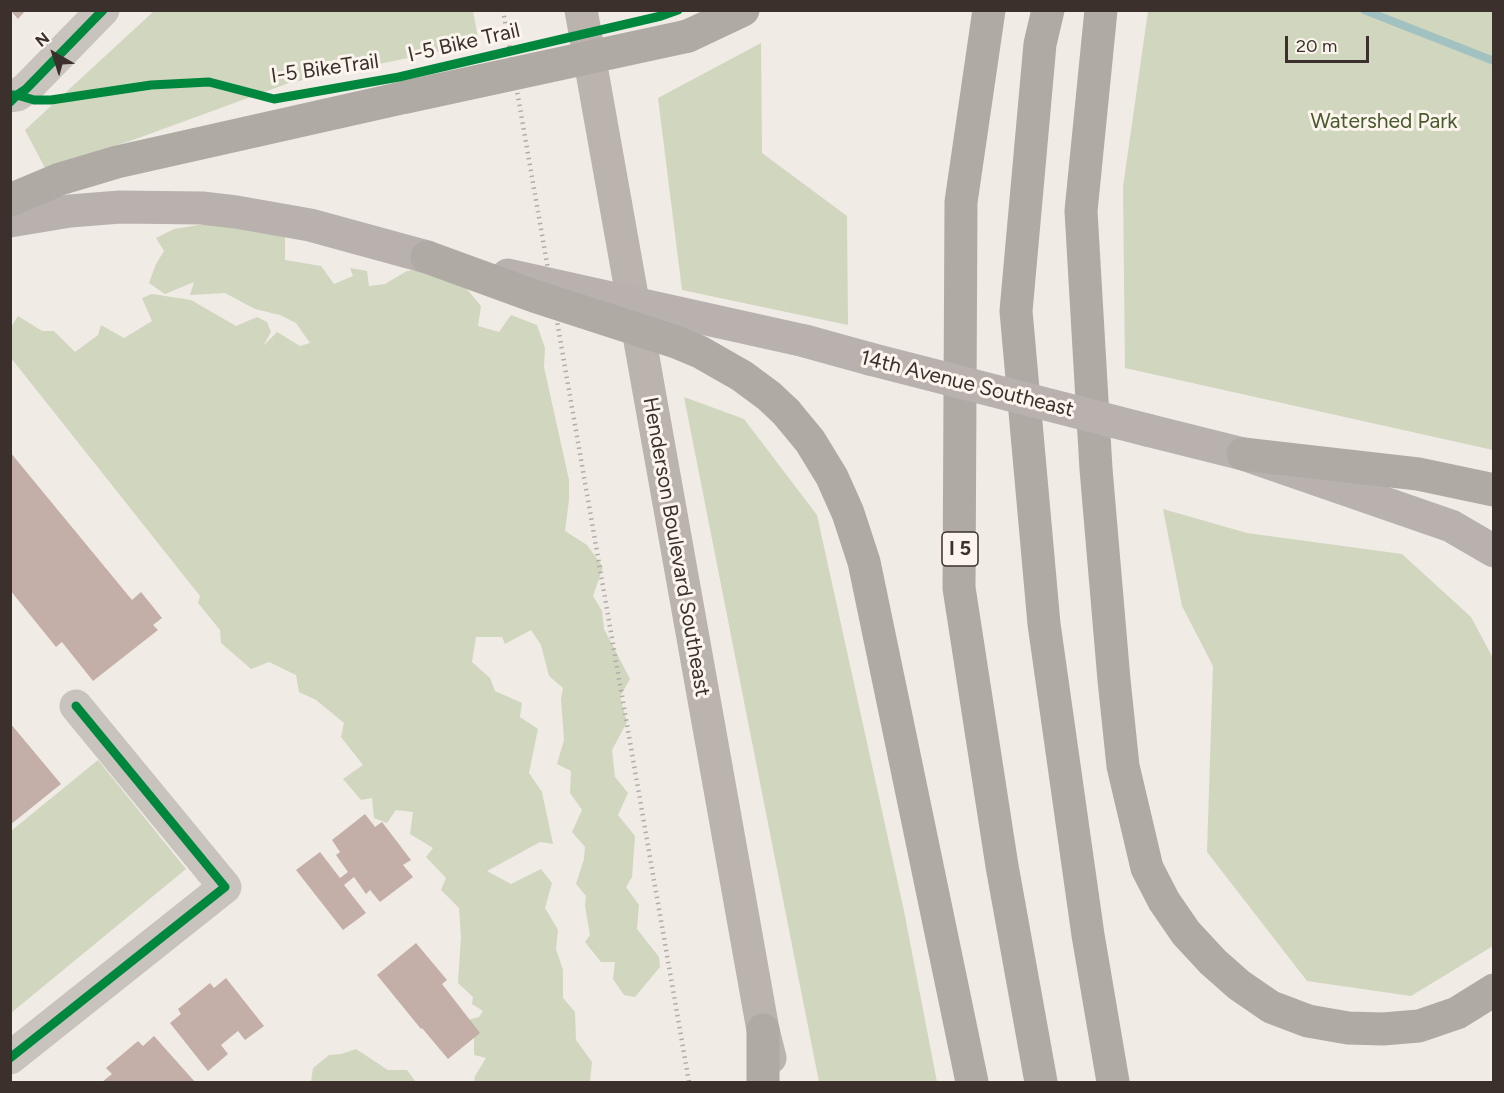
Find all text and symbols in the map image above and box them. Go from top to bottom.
street label: I-5 Bike Trail [406,18,522,68]
north arrow [24,24,84,84]
scale bar [1288,24,1372,62]
text: N [32,28,53,51]
text: 20 m [1296,35,1337,57]
street label: I-5 BikeTrail [269,49,381,89]
park label: Watershed Park [1311,109,1457,135]
street label: 14th Avenue Southeast [858,345,1076,423]
street label: Henderson Boulevard Southeast [637,395,715,699]
road number: I 5 [942,532,978,566]

